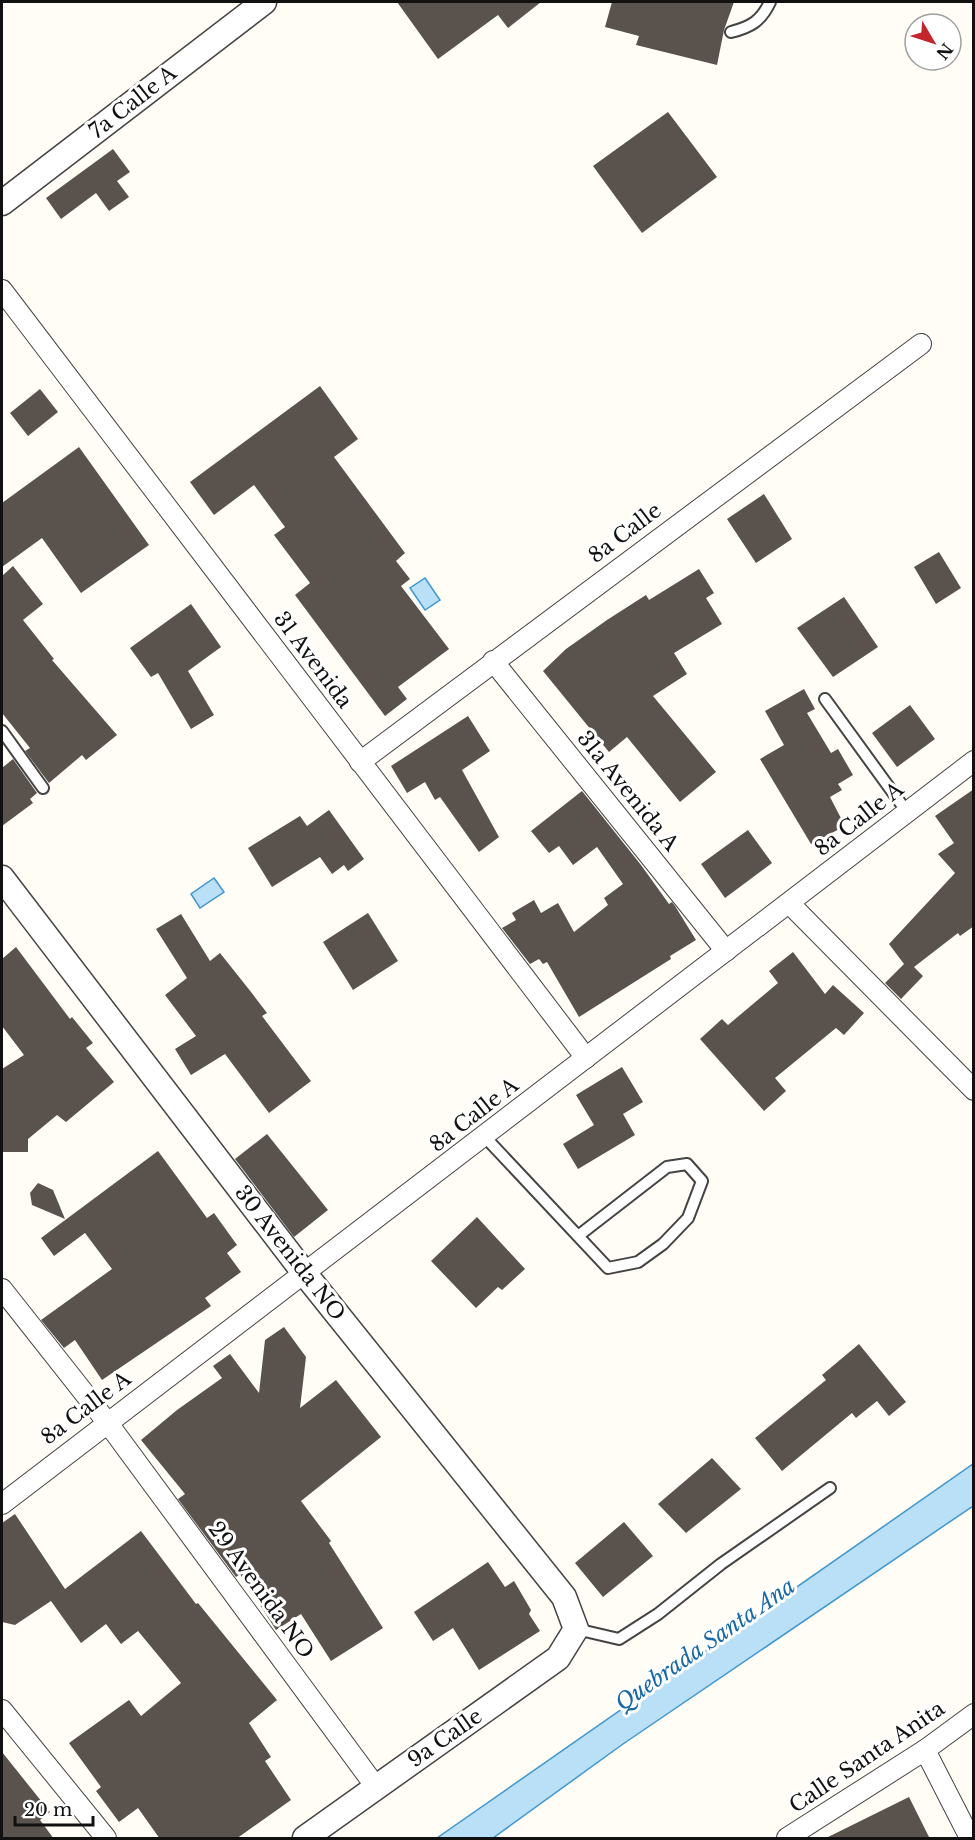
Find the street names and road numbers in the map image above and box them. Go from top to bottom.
street label: 7a Calle A [84,59,182,144]
street label: 8a Calle [584,497,666,569]
street label: 31 Avenida [268,607,358,714]
street label: 31a Avenida A [572,726,685,857]
street label: 8a Calle A [809,776,909,862]
street label: 8a Calle A [424,1072,524,1158]
street label: 30 Avenida NO [229,1180,351,1326]
street label: 8a Calle A [36,1365,137,1450]
street label: 29 Avenida NO [203,1517,319,1663]
street label: Calle Santa Anita [784,1695,950,1819]
street label: 9a Calle [403,1703,487,1773]

